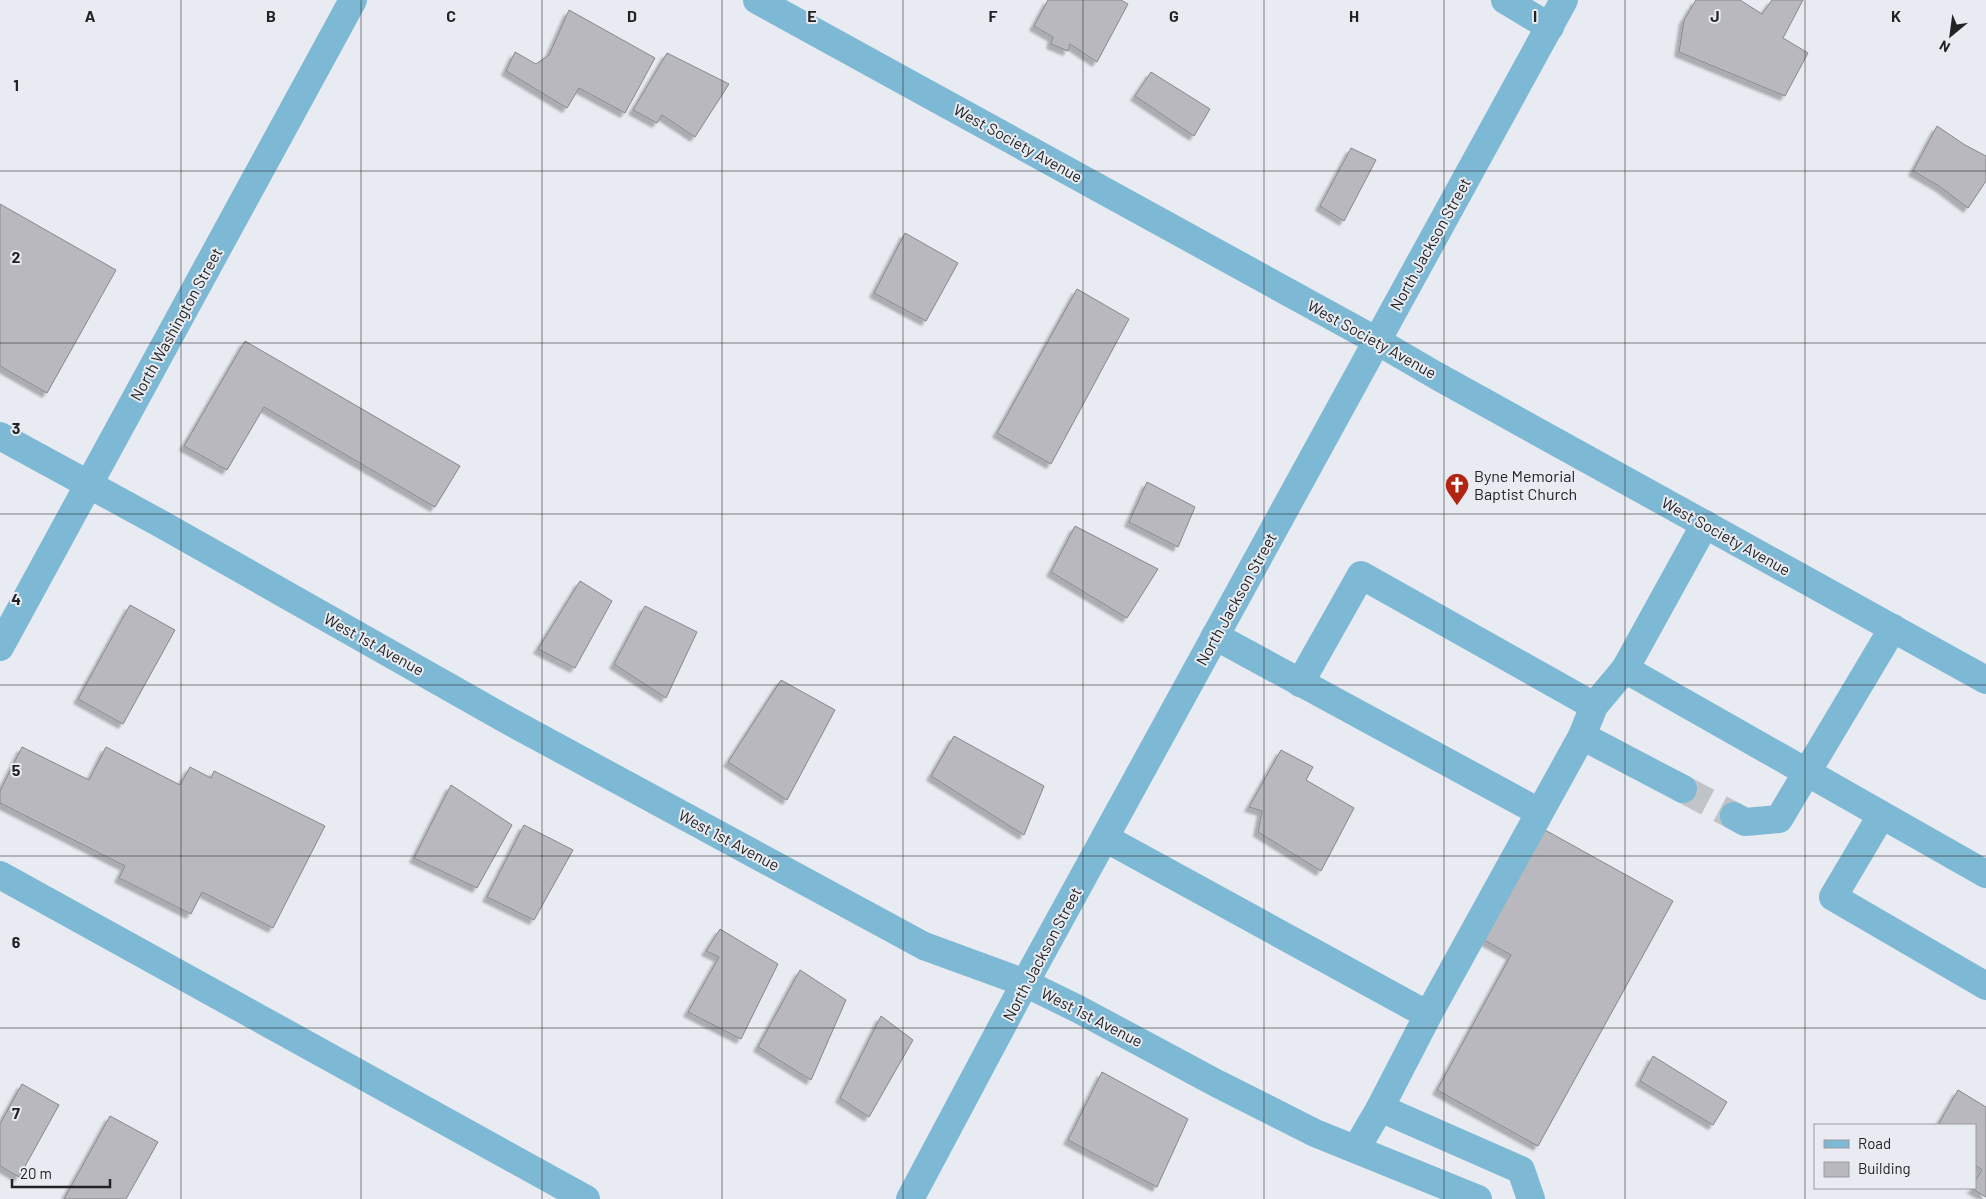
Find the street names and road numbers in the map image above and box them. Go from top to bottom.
street label: West Society Avenue [950,99,1086,186]
street label: North Jackson Street [1385,174,1474,313]
street label: North Washington Street [126,244,226,404]
street label: West Society Avenue [1304,295,1440,382]
street label: West Society Avenue [1658,492,1794,579]
street label: North Jackson Street [1191,529,1280,668]
street label: West 1st Avenue [321,608,428,679]
street label: West 1st Avenue [676,805,783,874]
street label: North Jackson Street [998,884,1085,1024]
street label: West 1st Avenue [1038,983,1146,1050]

